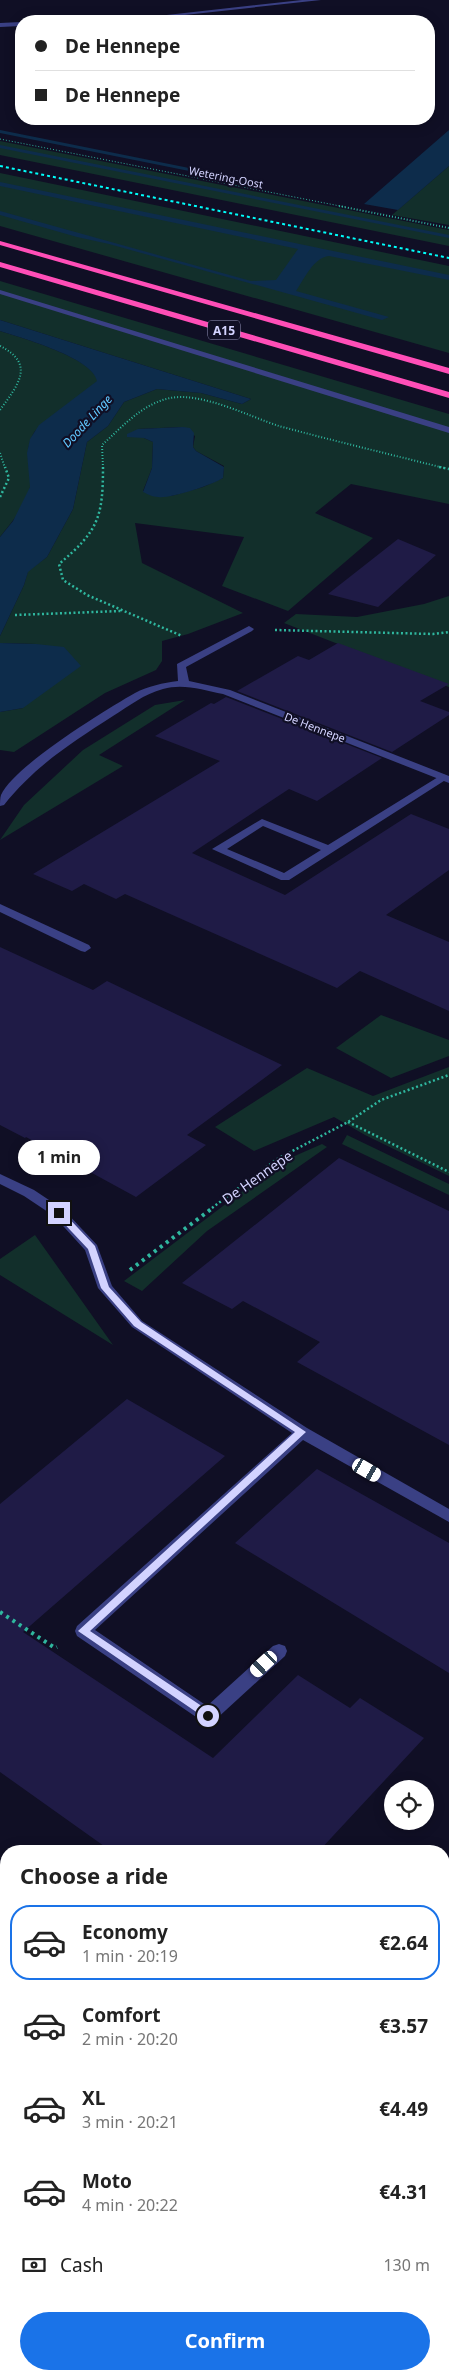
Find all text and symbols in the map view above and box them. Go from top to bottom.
text: De Hennepe [65,33,180,59]
text: De Hennepe [65,82,180,108]
street label: Wetering-Oost [188,162,264,192]
road number: A15 [208,320,240,340]
water label: Doode Linge [58,391,116,451]
street label: De Hennepe [282,708,348,746]
callout: 1 min [18,1140,100,1176]
text: 1 min [37,1146,81,1168]
street label: De Hennepe [218,1146,296,1208]
route end [48,1202,70,1224]
car [350,1456,383,1484]
car [247,1648,280,1680]
route start [197,1705,219,1727]
map controls [384,1780,434,1830]
button: locate [384,1780,434,1830]
text: Choose a ride [20,1860,168,1890]
text: Economy [82,1919,168,1945]
icon: car [22,1920,67,1965]
text: €2.64 [379,1930,428,1956]
text: 1 min · 20:19 [82,1945,178,1967]
text: Comfort [82,2002,161,2028]
icon: car [22,2003,67,2048]
text: €3.57 [379,2013,428,2039]
text: 2 min · 20:20 [82,2028,178,2050]
text: XL [82,2085,105,2111]
icon: car [22,2086,67,2131]
text: €4.49 [379,2096,428,2122]
text: 3 min · 20:21 [82,2111,178,2133]
text: Moto [82,2168,132,2194]
icon: car [22,2169,67,2214]
text: €4.31 [379,2179,428,2205]
text: 4 min · 20:22 [82,2194,178,2216]
icon: cash [20,2251,48,2279]
text: Cash [60,2252,104,2278]
text: 130 m [383,2254,430,2276]
button: Confirm [20,2312,430,2370]

